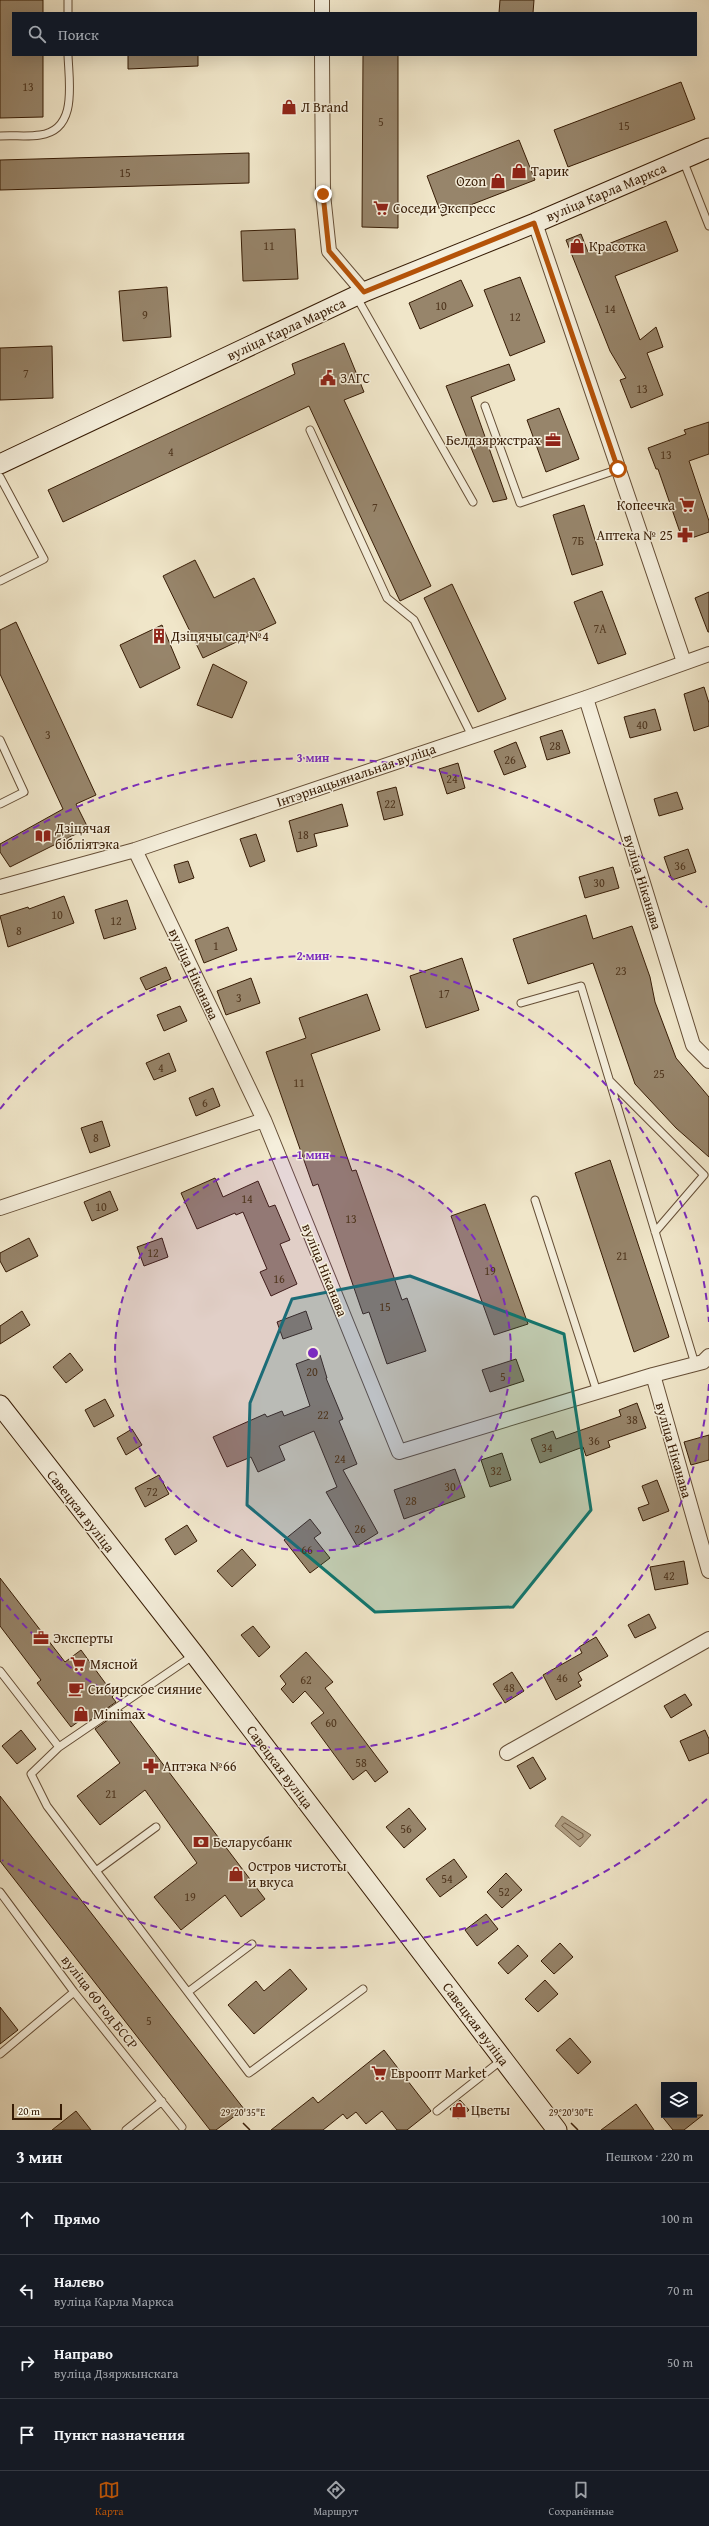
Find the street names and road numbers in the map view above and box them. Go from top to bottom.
street label: вуліца Карла Маркса [543,157,670,226]
street label: вуліца Карла Маркса [223,293,349,365]
street label: Інтэрнацыянальная вуліца [274,738,439,812]
street label: вуліца Ніканава [619,832,667,932]
street label: вуліца Ніканава [164,925,224,1023]
street label: вуліца Ніканава [297,1220,353,1320]
street label: вуліца Ніканава [651,1400,697,1501]
street label: Савецкая вуліца [42,1465,120,1557]
street label: Савецкая вуліца [242,1721,318,1813]
street label: вуліца 60 год БССР [57,1951,143,2053]
street label: Савецкая вуліца [438,1978,514,2070]

